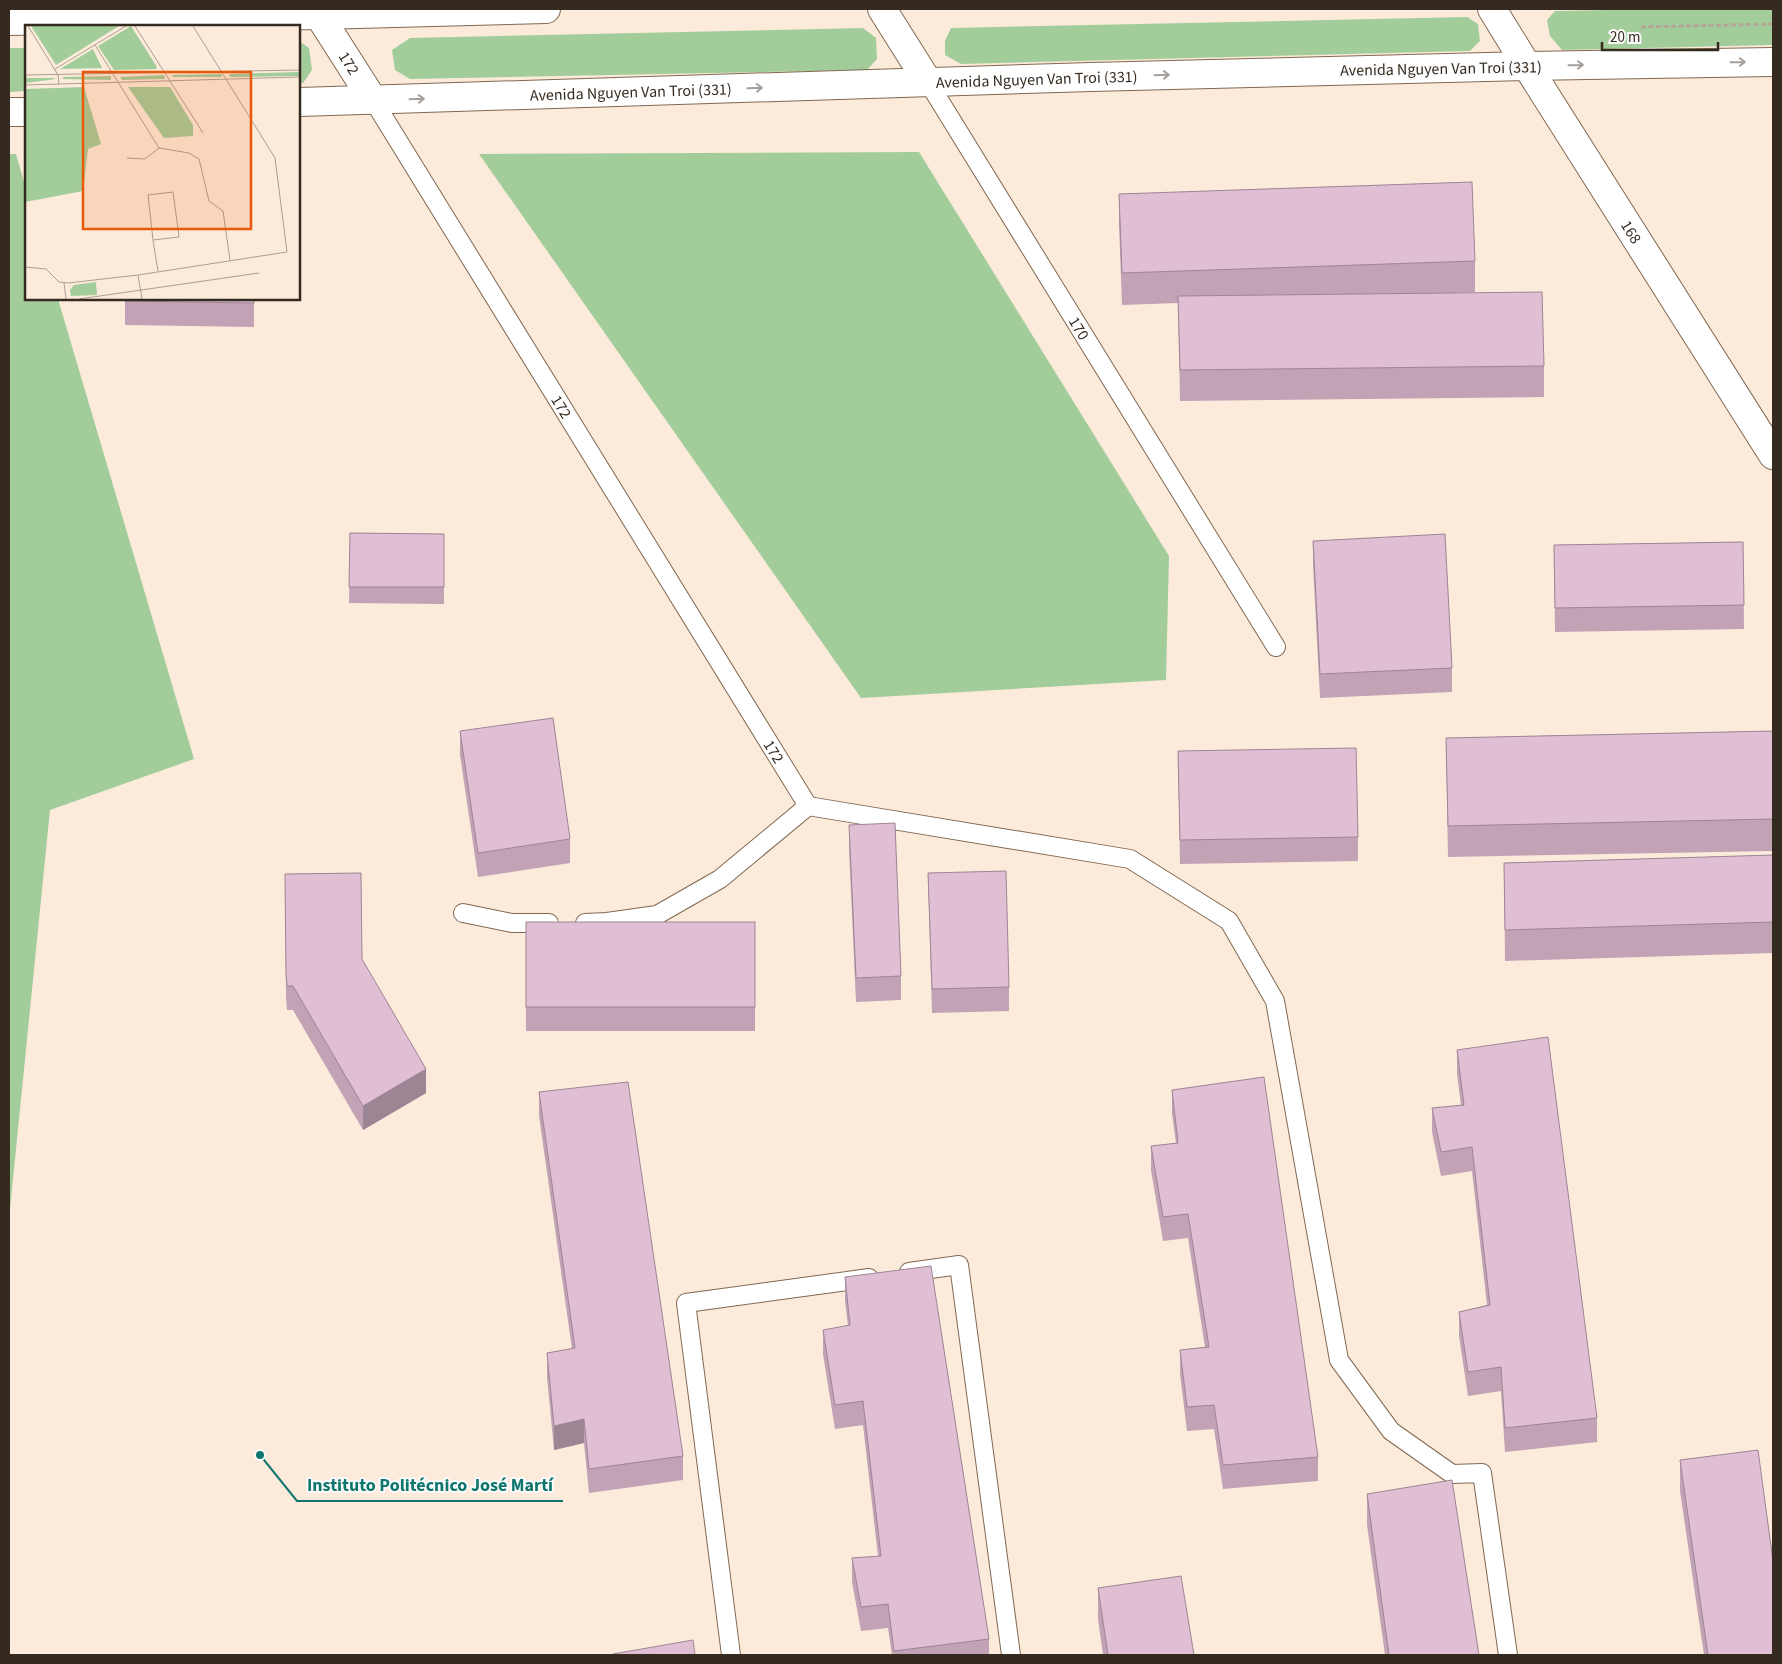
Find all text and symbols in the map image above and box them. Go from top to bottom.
scale bar [1602,20,1718,52]
inset map [25,25,300,300]
text: 20 m [1610,27,1640,48]
street label: 172 [333,48,364,80]
street label: Avenida Nguyen Van Troi (331) [1340,56,1542,82]
one-way arrow [1730,57,1746,67]
one-way arrow [1567,60,1583,70]
street label: Avenida Nguyen Van Troi (331) [935,66,1138,94]
one-way arrow [1154,71,1170,80]
street label: Avenida Nguyen Van Troi (331) [530,78,732,107]
one-way arrow [746,83,763,93]
one-way arrow [409,94,425,103]
street label: 168 [1615,216,1647,248]
street label: 170 [1063,313,1094,345]
street label: 172 [545,391,577,423]
street label: 172 [758,736,789,768]
callout: Instituto Politécnico José Martí [297,1468,563,1501]
text: Instituto Politécnico José Martí [307,1473,554,1498]

